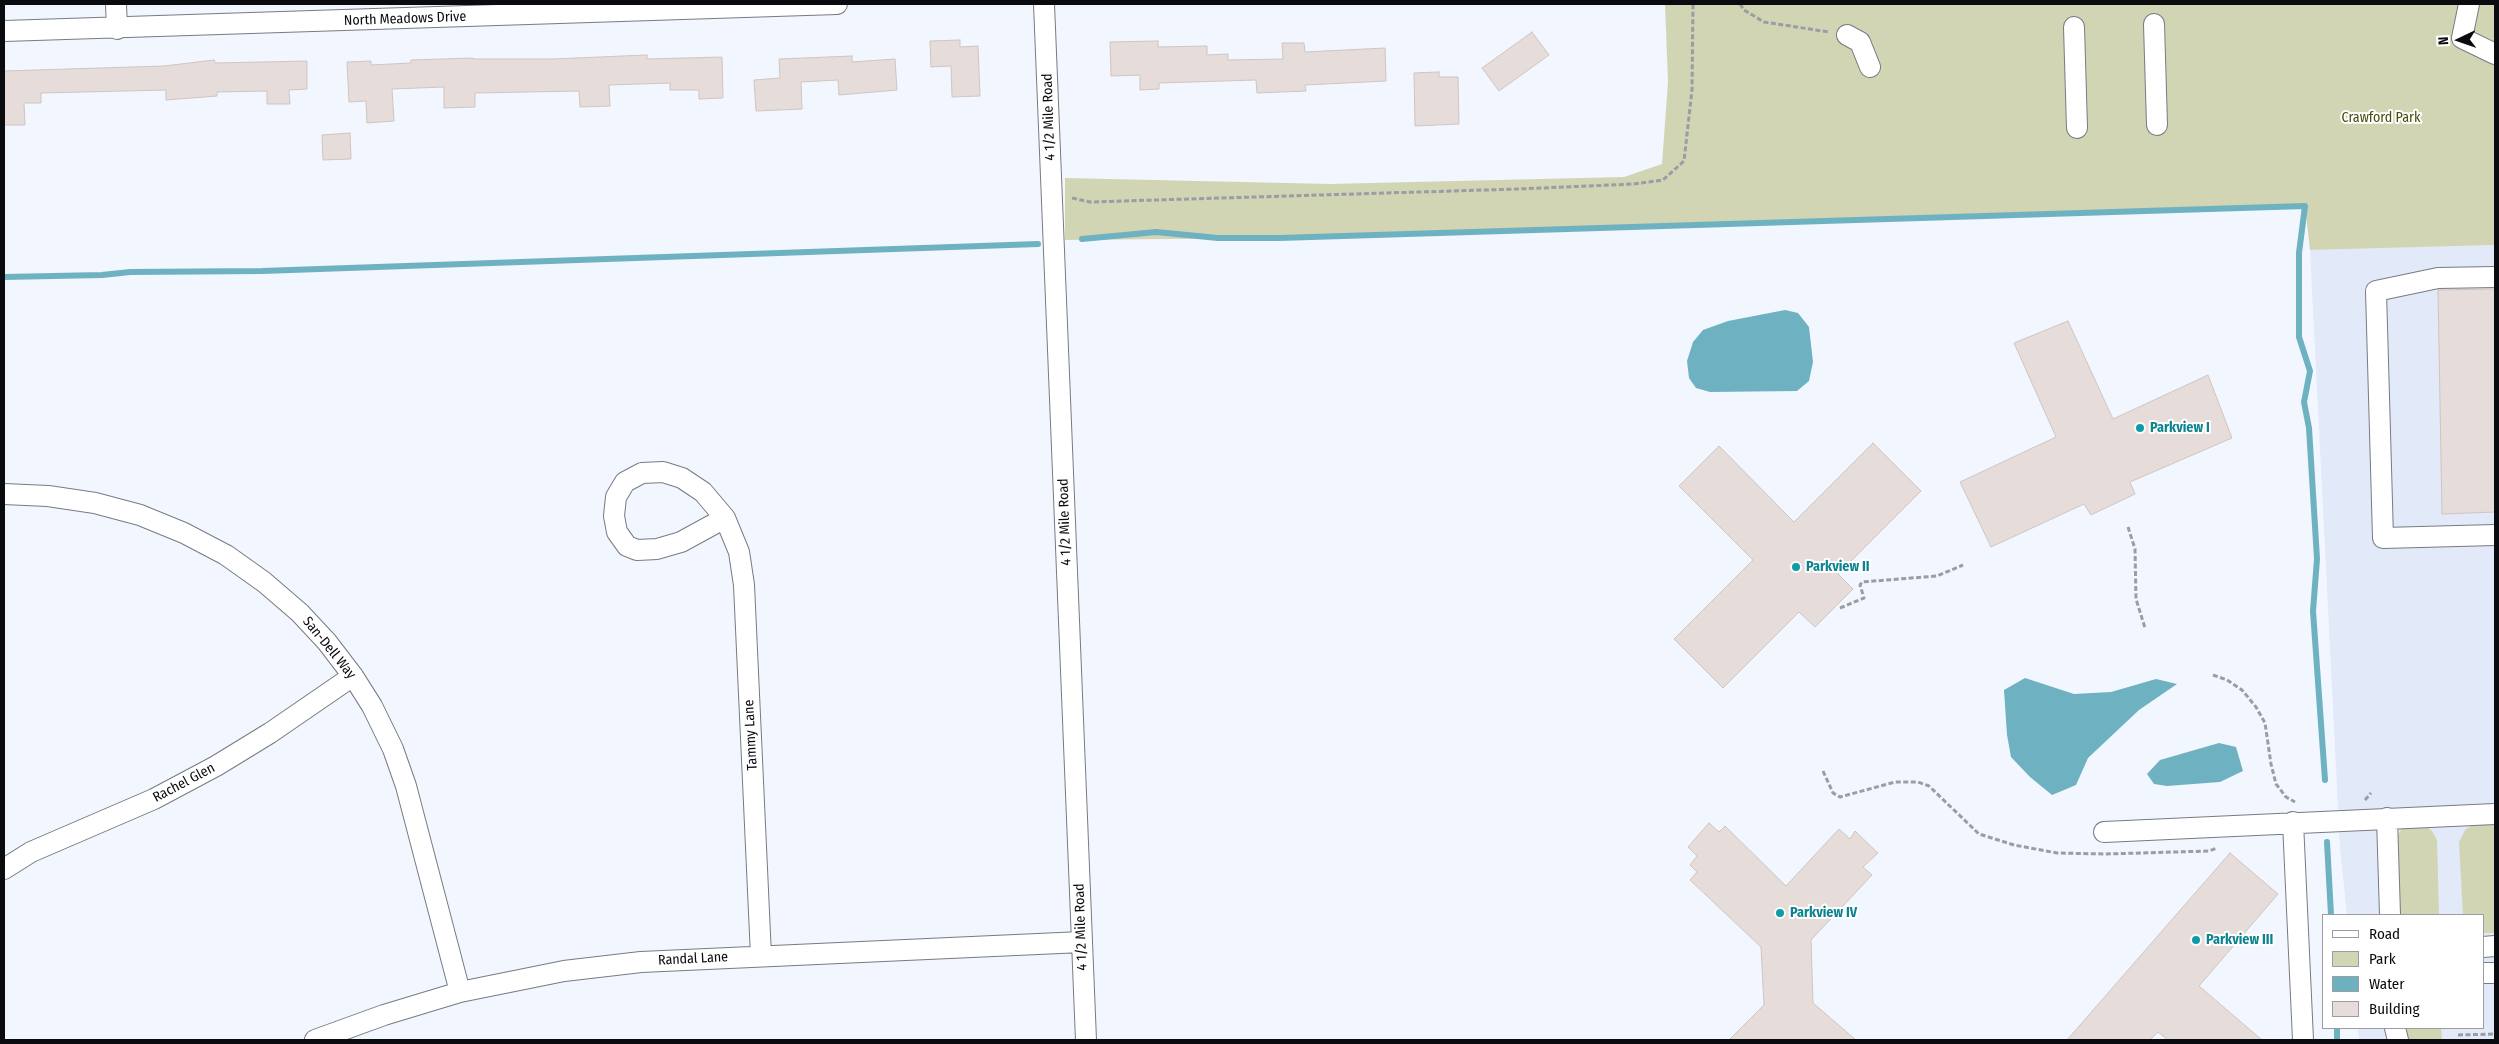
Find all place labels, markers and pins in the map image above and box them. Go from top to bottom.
place label: Parkview I [2150,420,2210,436]
marker: Parkview I [2134,422,2146,434]
place label: Parkview II [1806,559,1870,575]
marker: Parkview II [1790,561,1802,573]
place label: Parkview IV [1790,905,1857,921]
marker: Parkview IV [1774,907,1786,919]
place label: Parkview III [2206,932,2273,948]
marker: Parkview III [2190,934,2202,946]

